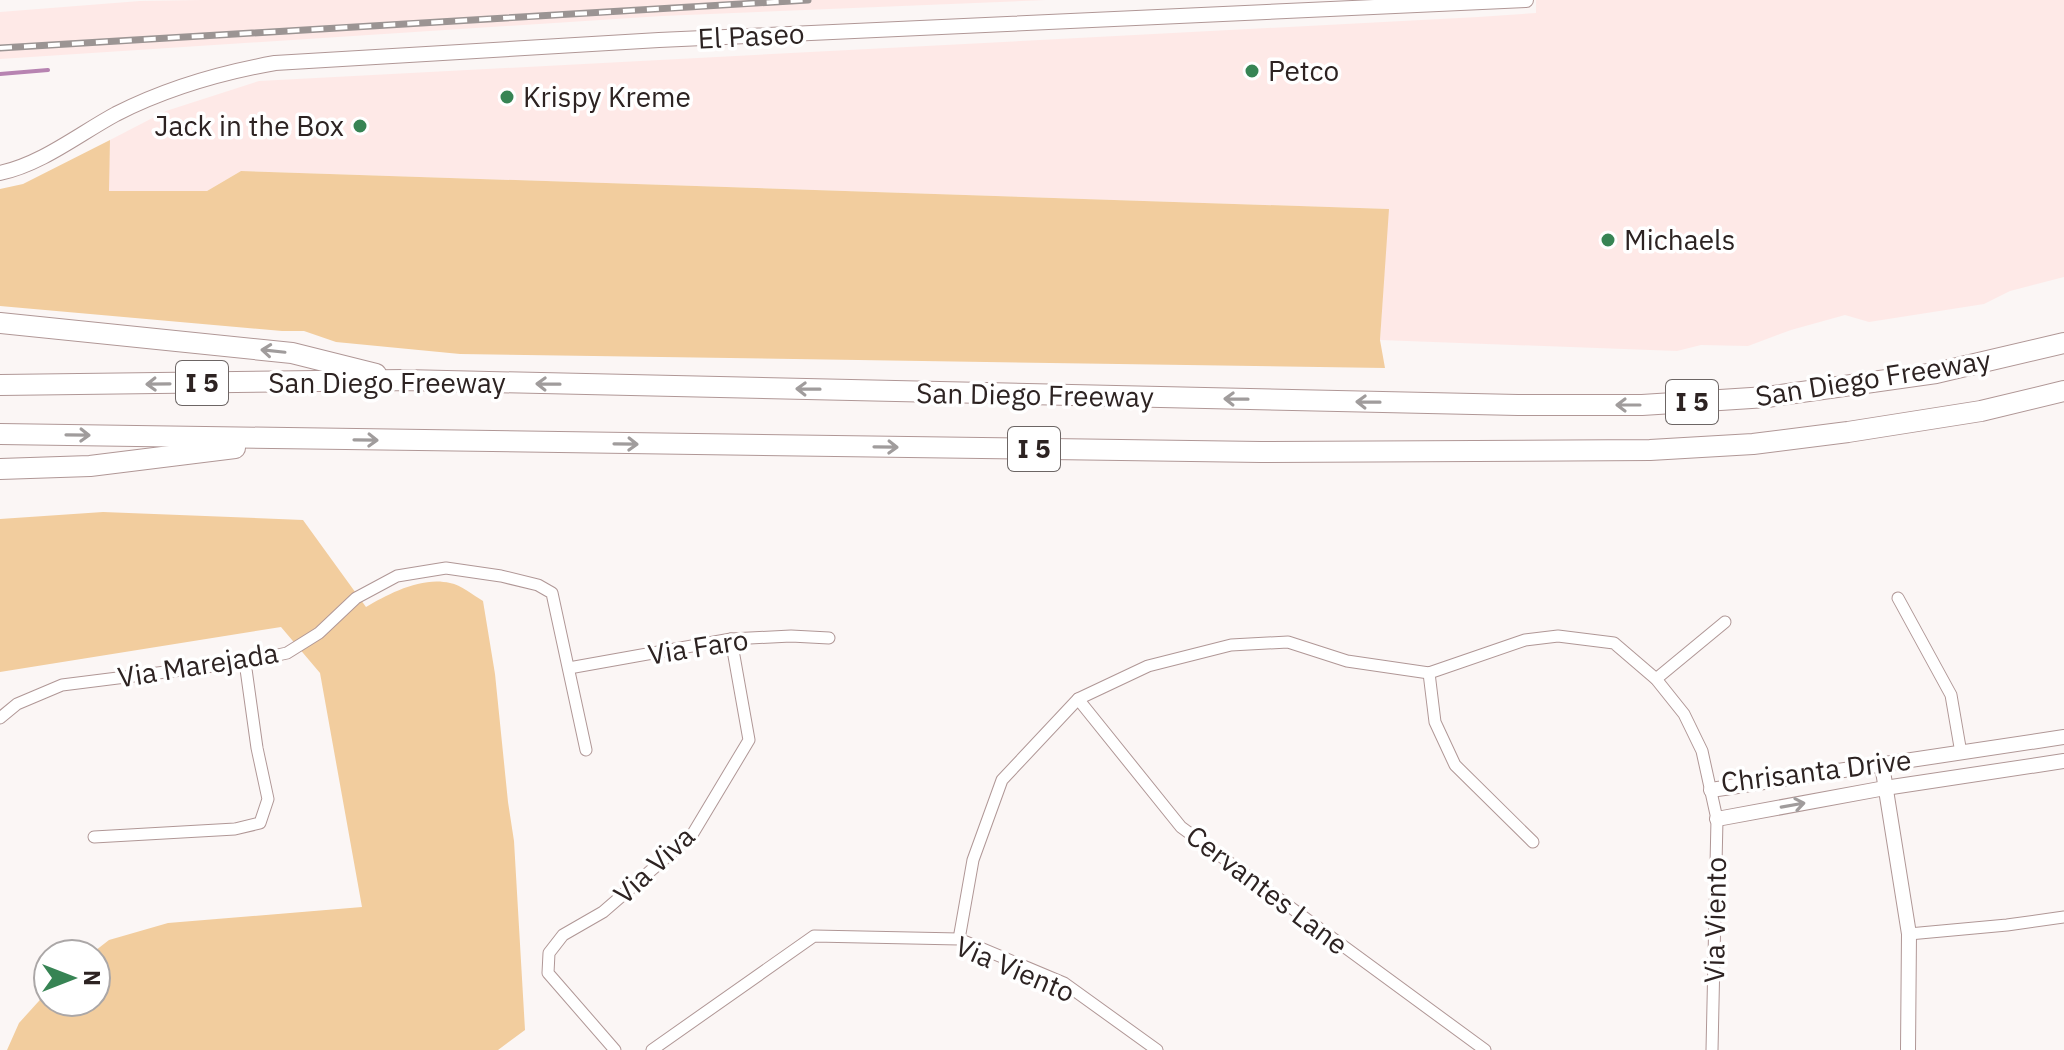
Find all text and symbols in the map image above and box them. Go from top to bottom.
street label: El Paseo [697,14,805,57]
place label: Petco [1268,52,1339,89]
marker: Petco [1243,62,1261,80]
place label: Krispy Kreme [523,78,691,115]
marker: Krispy Kreme [498,88,516,106]
place label: Jack in the Box [154,107,344,144]
marker: Jack in the Box [351,117,369,135]
place label: Michaels [1624,221,1735,258]
marker: Michaels [1599,231,1617,249]
street label: San Diego Freeway [1753,341,1993,414]
one-way arrow [260,343,287,358]
road number: I 5 [176,361,228,405]
street label: San Diego Freeway [268,364,506,401]
street label: San Diego Freeway [916,374,1154,415]
one-way arrow [145,376,172,391]
one-way arrow [535,376,562,391]
road number: I 5 [1666,380,1718,424]
one-way arrow [795,382,822,397]
one-way arrow [1223,392,1250,407]
one-way arrow [1355,394,1382,410]
one-way arrow [1615,397,1642,413]
one-way arrow [64,427,91,443]
road number: I 5 [1008,427,1060,471]
one-way arrow [352,432,379,447]
one-way arrow [612,436,639,452]
one-way arrow [872,439,899,455]
street label: Via Faro [645,620,751,673]
street label: Via Marejada [115,634,281,695]
street label: Chrisanta Drive [1719,740,1913,801]
one-way arrow [1780,796,1805,811]
street label: Cervantes Lane [1179,817,1356,963]
street label: Via Viva [605,818,702,912]
street label: Via Viento [1695,857,1734,983]
street label: Via Viento [950,927,1081,1010]
north arrow [32,938,112,1018]
text: N [78,970,107,986]

